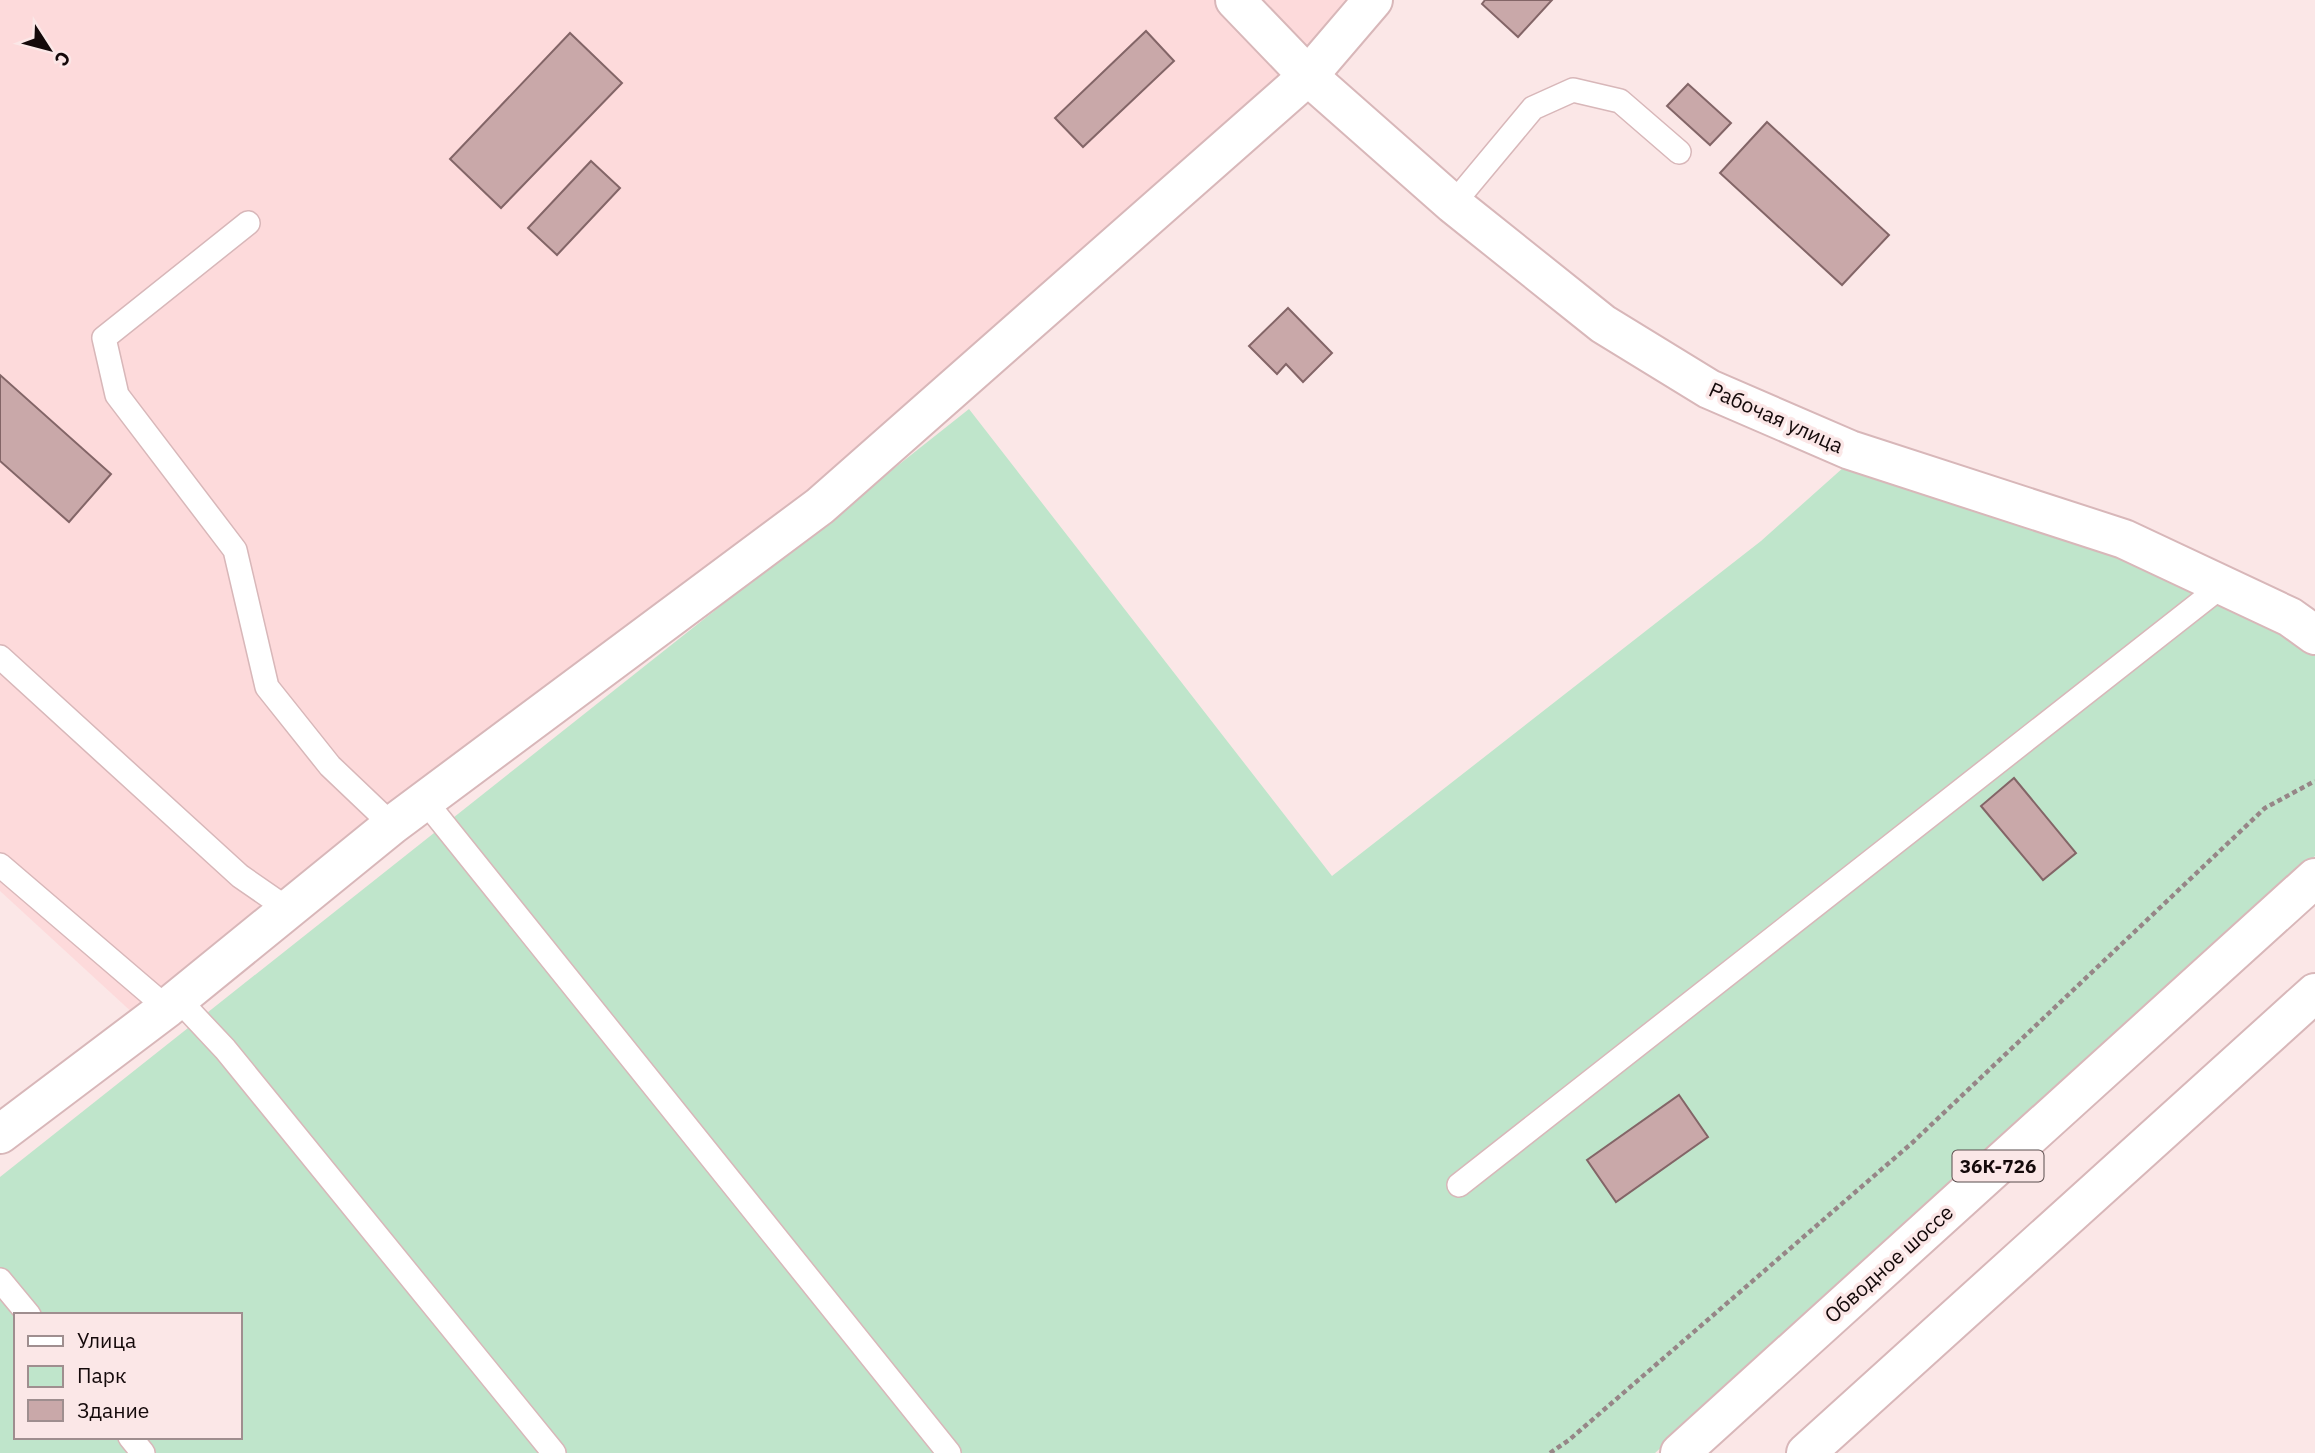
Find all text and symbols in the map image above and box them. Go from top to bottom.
north arrow [14,14,84,84]
text: С [49,47,76,71]
street label: Рабочая улица [1705,375,1848,459]
road number: 36К-726 [1952,1150,2044,1182]
street label: Обводное шоссе [1818,1198,1959,1329]
legend [14,1313,242,1439]
text: Улица [77,1326,136,1354]
text: Парк [77,1361,127,1389]
text: Здание [77,1396,149,1424]

